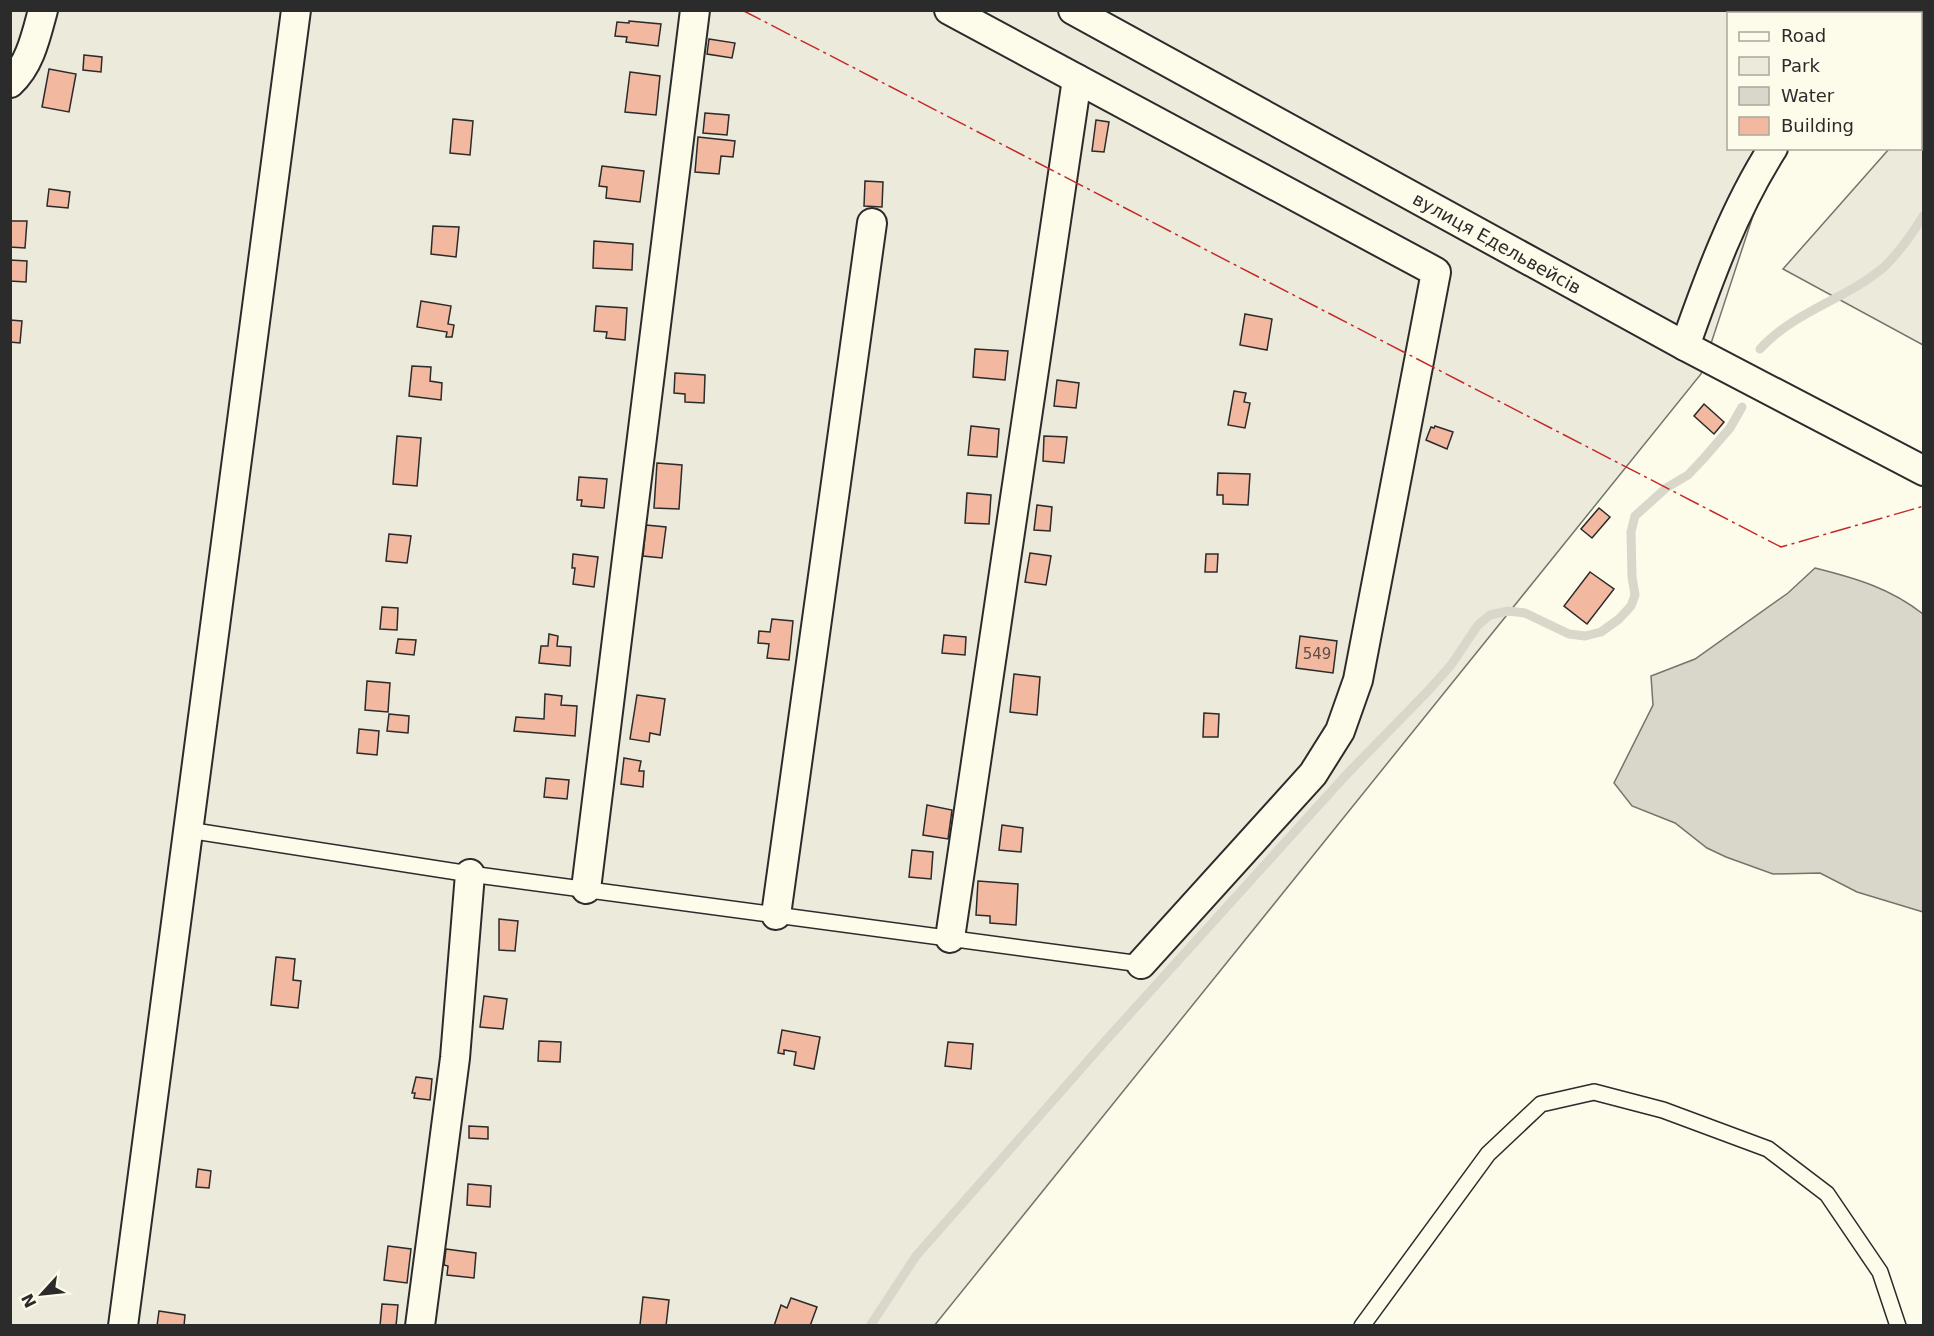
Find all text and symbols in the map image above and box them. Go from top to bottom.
legend [1727,12,1922,150]
text: Road [1781,25,1826,46]
text: Park [1781,55,1820,76]
text: Water [1781,85,1835,106]
text: Building [1781,115,1854,136]
street label: вулиця Едельвейсів [1409,188,1585,298]
house number: 549 [1303,645,1331,663]
north arrow [12,1264,72,1324]
text: N [18,1290,41,1311]

